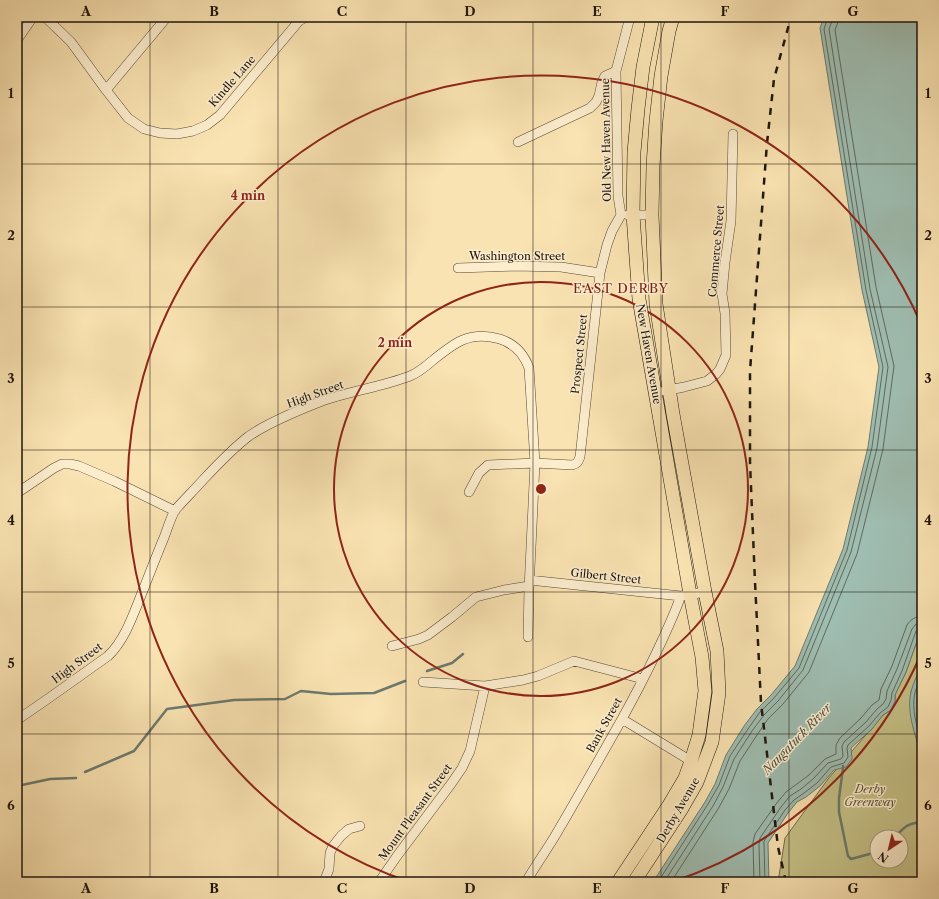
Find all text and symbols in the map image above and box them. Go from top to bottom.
text: A [80,3,92,19]
text: B [209,3,219,19]
text: C [337,3,347,19]
text: D [464,3,476,19]
text: E [592,3,602,19]
text: F [721,3,730,19]
text: G [847,3,859,19]
street label: Kindle Lane [206,52,258,110]
street label: Old New Haven Avenue [598,78,614,202]
text: 1 [8,85,14,101]
text: 1 [925,85,931,101]
text: 4 min [231,188,266,203]
street label: Commerce Street [705,204,727,298]
text: 2 [7,227,15,243]
text: 2 [924,227,932,243]
street label: Washington Street [468,249,565,263]
district label: EAST DERBY [573,280,669,296]
street label: New Haven Avenue [633,303,665,405]
street label: Prospect Street [568,313,590,395]
text: 2 min [378,335,413,350]
text: 3 [7,370,15,386]
text: 3 [924,370,932,386]
street label: High Street [285,377,345,411]
centre of rings [534,482,548,496]
text: 4 [7,512,15,528]
text: 4 [924,512,932,528]
street label: Gilbert Street [570,565,642,587]
street label: High Street [49,639,105,687]
text: 5 [7,655,15,671]
text: 5 [924,655,932,671]
street label: Bank Street [583,695,625,755]
water label: Naugatuck River [758,699,835,778]
street label: Mount Pleasant Street [375,761,455,863]
street label: Derby Avenue [654,775,702,845]
park label: Derby Greenway [844,782,896,809]
text: 6 [7,797,15,813]
text: 6 [924,797,932,813]
north arrow [869,829,909,869]
text: N [875,848,891,866]
text: A [80,880,92,896]
text: B [209,880,219,896]
text: C [337,880,347,896]
text: D [464,880,476,896]
text: E [592,880,602,896]
text: F [721,880,730,896]
text: G [847,880,859,896]

